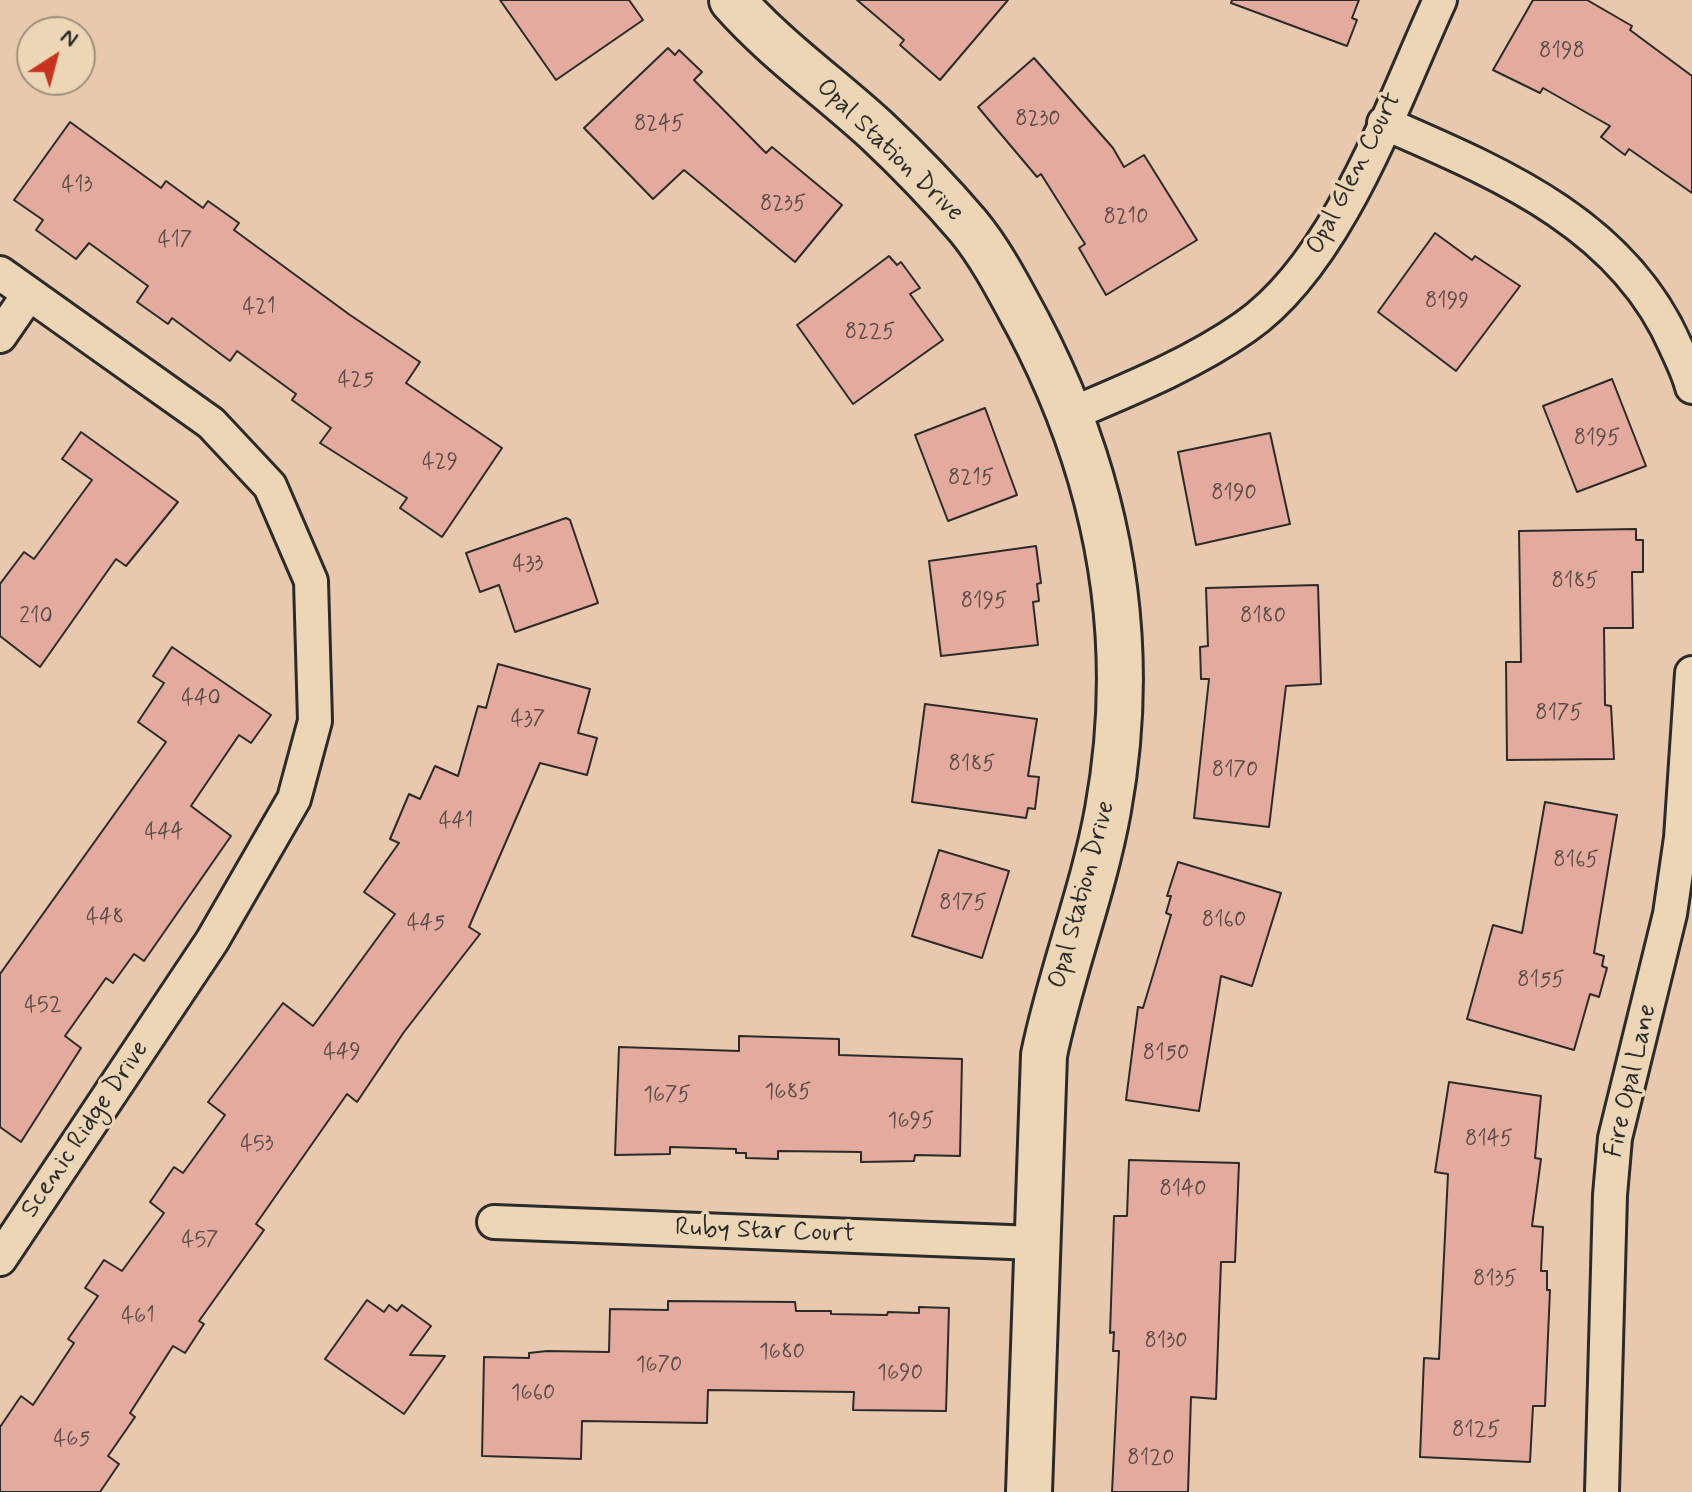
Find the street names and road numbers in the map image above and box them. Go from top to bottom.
street label: Opal Station Drive [809,73,969,229]
street label: Opal Glen Court [1301,88,1409,260]
street label: Opal Station Drive [1043,798,1123,992]
street label: Fire Opal Lane [1599,1001,1665,1161]
street label: Scenic Ridge Drive [15,1036,157,1224]
street label: Ruby Star Court [674,1213,856,1251]

